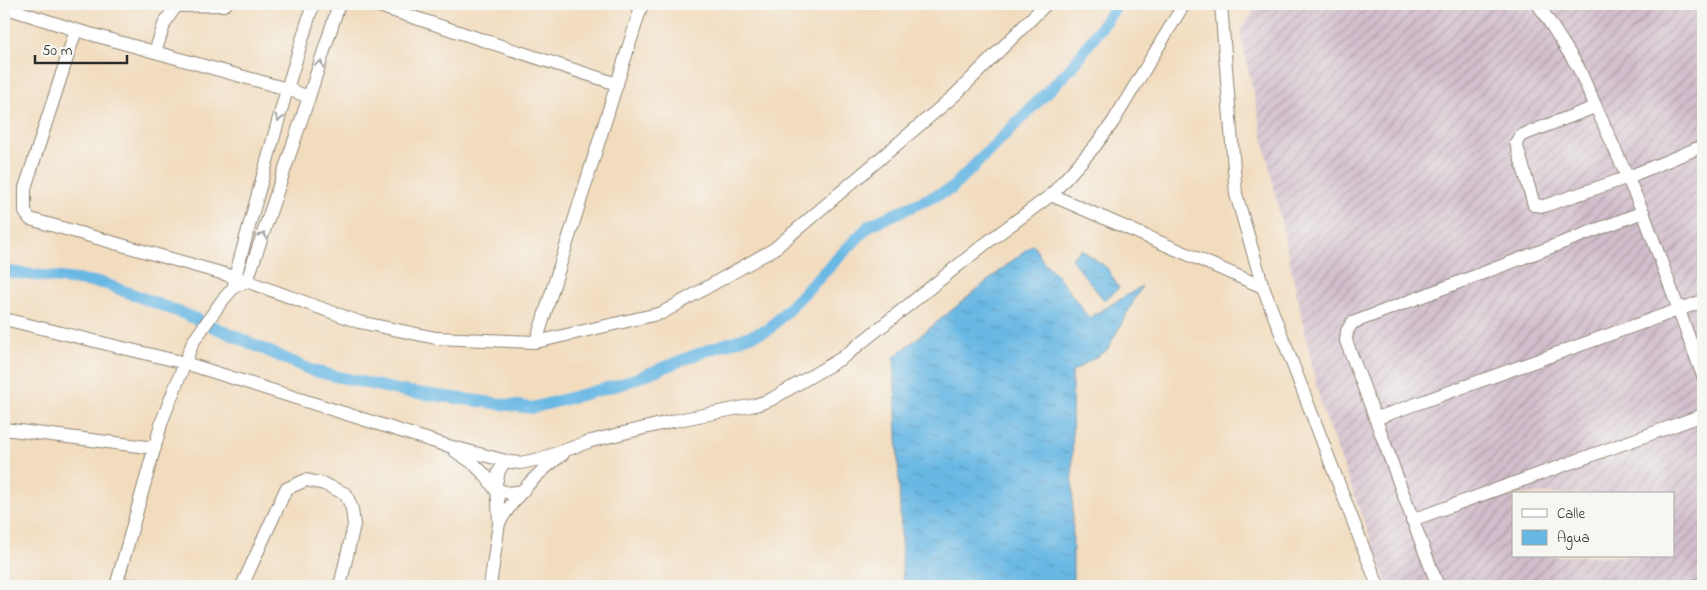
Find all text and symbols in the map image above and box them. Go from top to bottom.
scale bar [35,32,128,64]
text: 50 m [42,40,73,62]
one-way arrow [314,61,324,69]
one-way arrow [274,113,285,122]
one-way arrow [257,231,267,240]
legend [1512,492,1674,558]
text: Calle [1557,503,1585,525]
text: Agua [1557,527,1590,550]

